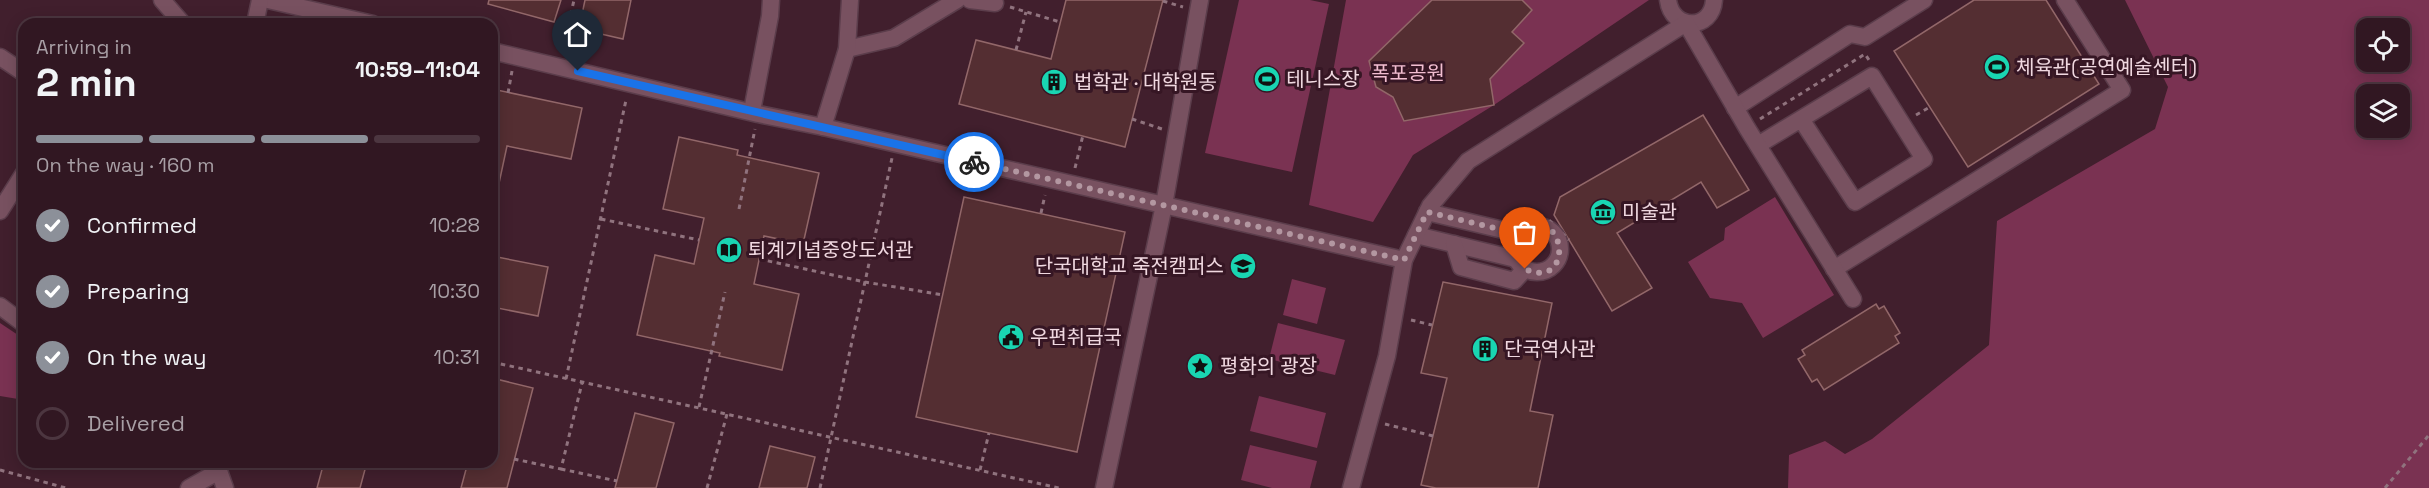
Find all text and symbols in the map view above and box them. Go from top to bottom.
pin [552,9,603,71]
icon: home [561,18,594,51]
map controls [2356,18,2410,138]
button: locate [2356,18,2410,72]
text: Arriving in [36,34,132,60]
sports icon: 체육관(공연예술센터) [1982,52,2012,82]
place label: 체육관(공연예술센터) [2016,54,2197,80]
text: 10:59–11:04 [355,55,480,83]
text: 2 min [36,58,137,107]
park label: 폭포공원 [1371,60,1445,86]
sports icon: 테니스장 [1252,64,1282,94]
place label: 테니스장 [1286,66,1360,92]
building icon: 법학관 · 대학원동 [1039,67,1069,97]
place label: 법학관 · 대학원동 [1074,69,1217,95]
button: layers [2356,84,2410,138]
courier [944,132,1004,192]
icon: bike [958,146,991,179]
text: On the way · 160 m [36,152,214,178]
museum icon: 미술관 [1588,197,1618,227]
place label: 미술관 [1622,199,1677,225]
pin [1499,207,1550,269]
icon: check [36,209,69,242]
text: Confirmed [87,211,197,239]
text: 10:28 [429,212,480,238]
icon: bag [1508,216,1541,249]
library icon: 퇴계기념중앙도서관 [714,235,744,265]
place label: 퇴계기념중앙도서관 [748,237,914,263]
school or university icon: 단국대학교 죽전캠퍼스 [1228,251,1258,281]
place label: 단국대학교 죽전캠퍼스 [1035,253,1224,279]
icon: check [36,275,69,308]
text: Preparing [87,277,189,305]
text: 10:30 [429,278,480,304]
public building icon: 우편취급국 [996,322,1026,352]
place label: 우편취급국 [1030,324,1122,350]
building icon: 단국역사관 [1470,334,1500,364]
place label: 단국역사관 [1504,336,1596,362]
icon: check [36,341,69,374]
text: On the way [87,343,206,371]
text: 10:31 [434,344,480,370]
place icon: 평화의 광장 [1185,351,1215,381]
place label: 평화의 광장 [1220,353,1317,379]
text: Delivered [87,409,185,437]

